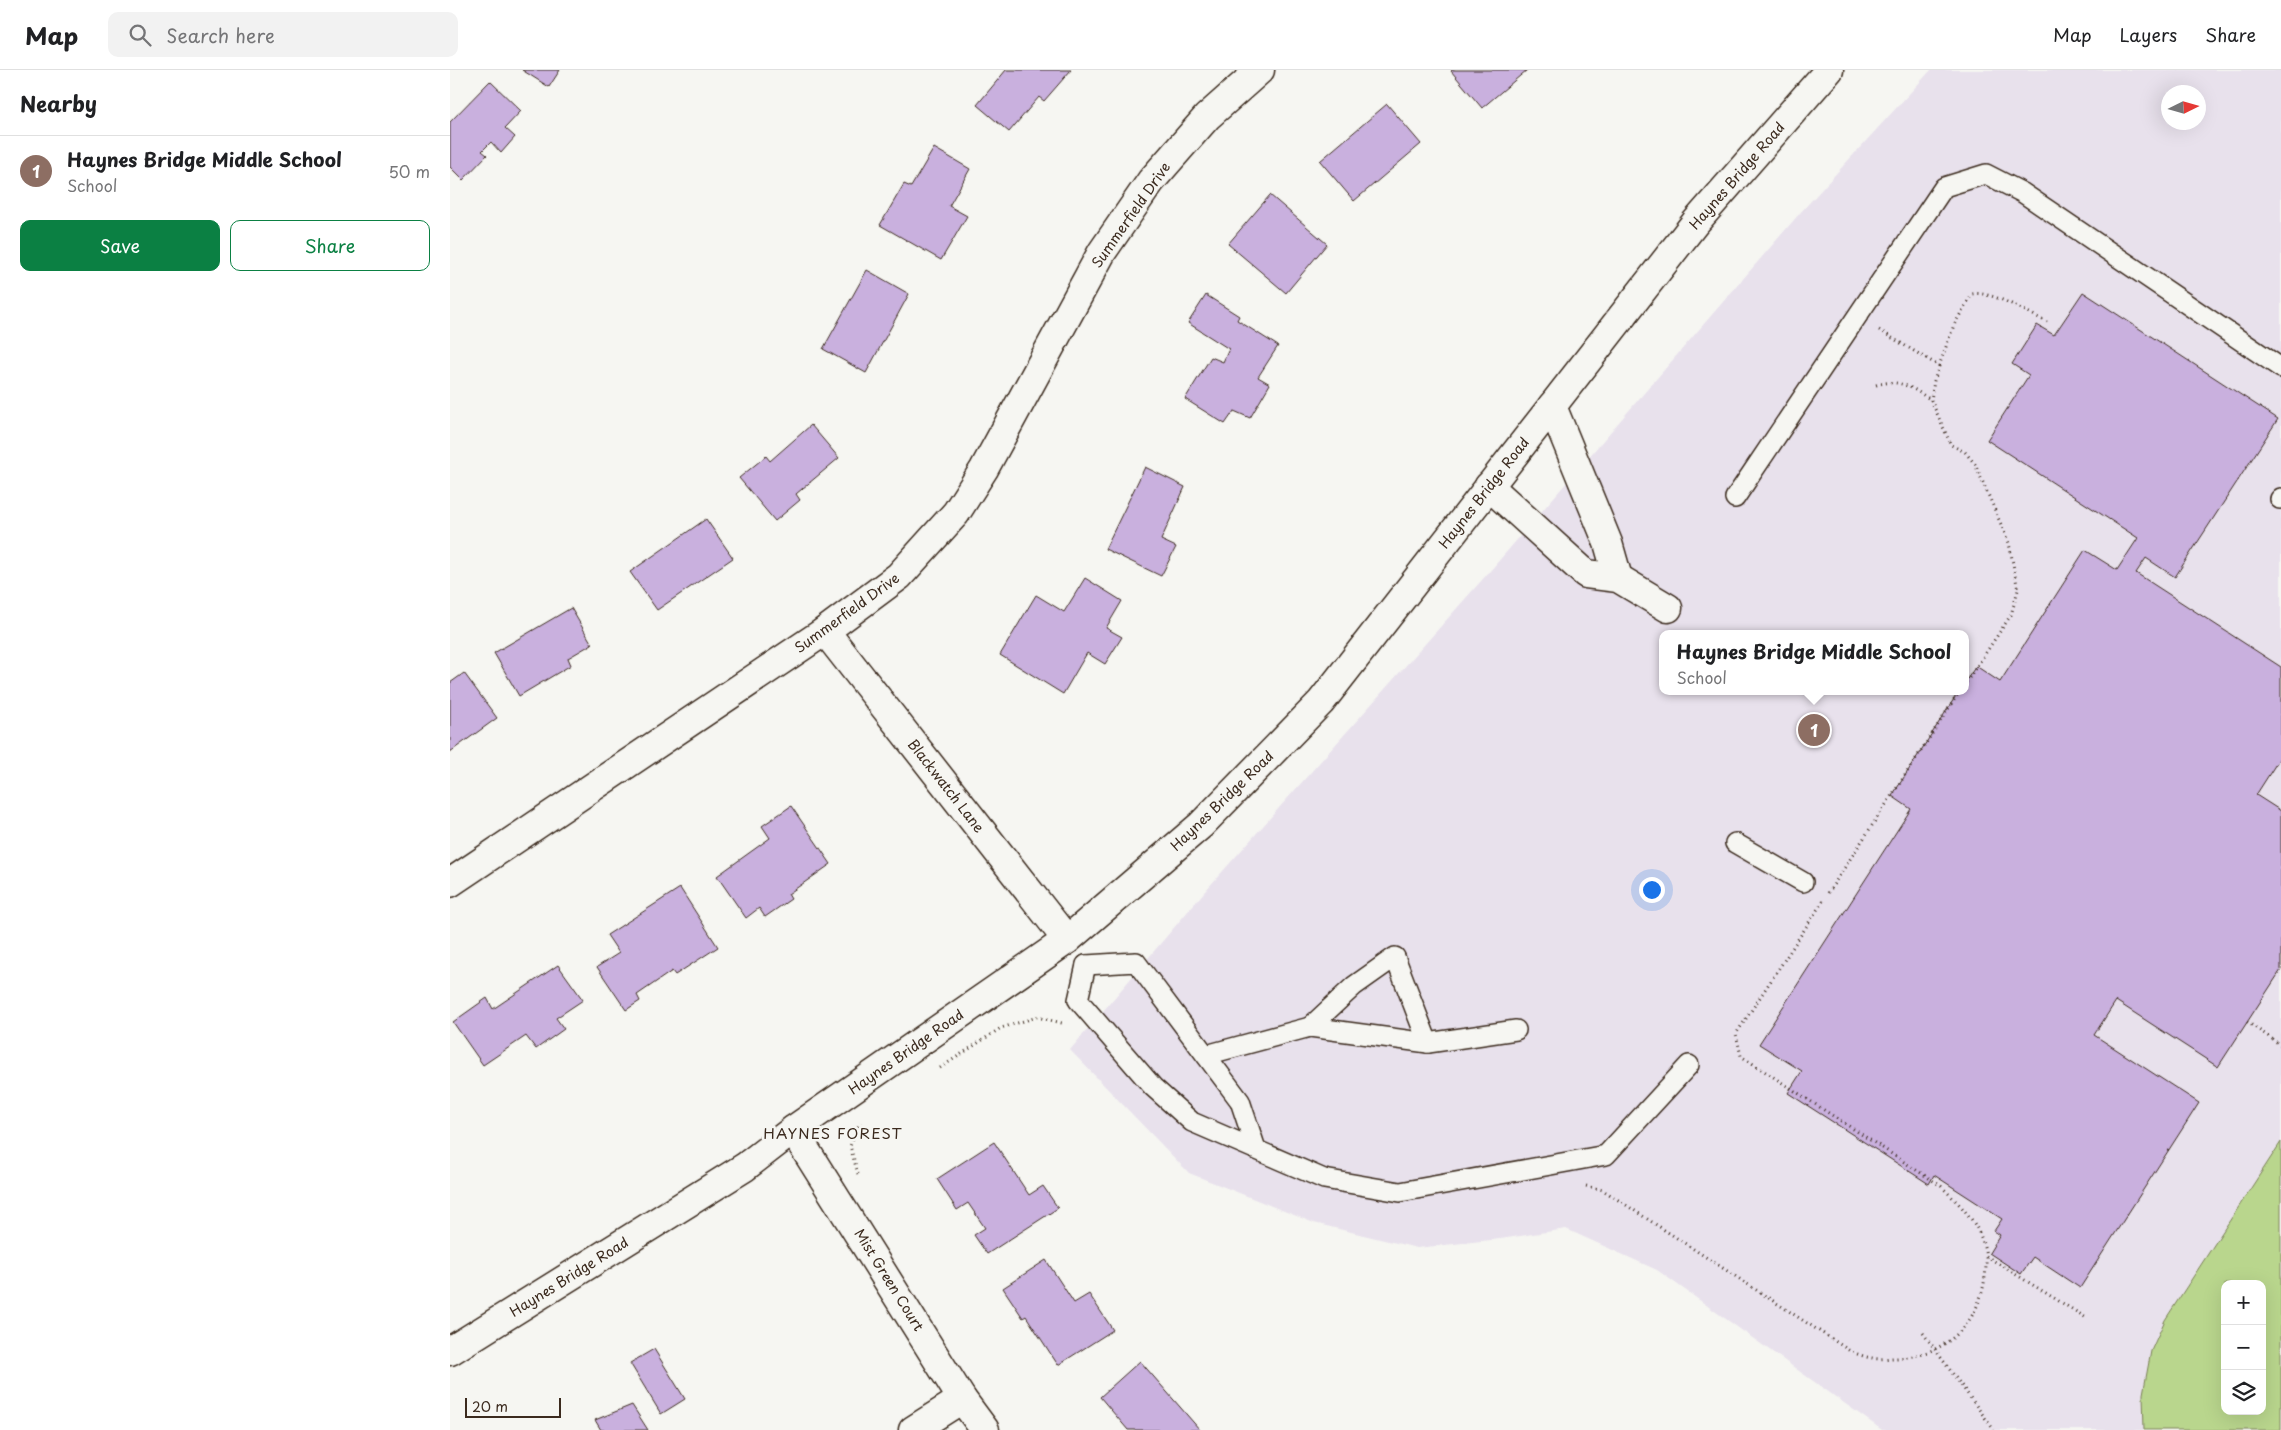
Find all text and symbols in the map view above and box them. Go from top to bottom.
search box [108,12,458,57]
text: Map [25,17,78,53]
icon: search [126,21,154,49]
text: Search here [166,21,275,49]
text: Map [2053,21,2092,48]
text: Layers [2120,21,2177,48]
text: Share [2205,21,2256,48]
north arrow [2161,85,2206,130]
text: Nearby [20,87,97,119]
street label: Haynes Bridge Road [1684,117,1789,234]
text: Haynes Bridge Middle School [67,145,342,173]
street label: Summerfield Drive [1086,157,1175,272]
text: 1 [32,159,40,183]
text: 50 m [389,159,430,183]
text: School [67,173,117,197]
button: Save [20,220,220,271]
button: Share [230,220,430,271]
street label: Haynes Bridge Road [1433,432,1534,553]
street label: Summerfield Drive [790,567,903,658]
popup [1659,630,1969,695]
text: Haynes Bridge Middle School [1677,637,1951,665]
text: School [1677,665,1727,689]
pin: 1 [1798,711,1830,749]
street label: Blackwatch Lane [903,734,990,837]
street label: Haynes Bridge Road [1165,746,1278,856]
your location [1639,877,1665,903]
street label: Haynes Bridge Road [844,1004,968,1099]
district label: HAYNES FOREST [763,1121,903,1144]
street label: Mist Green Court [849,1224,930,1335]
street label: Haynes Bridge Road [505,1232,632,1322]
map controls [2221,1280,2266,1415]
button: + [2221,1280,2266,1325]
button: − [2221,1325,2266,1370]
button: layers [2221,1370,2266,1415]
scale bar [465,1395,561,1418]
text: 20 m [472,1396,508,1417]

